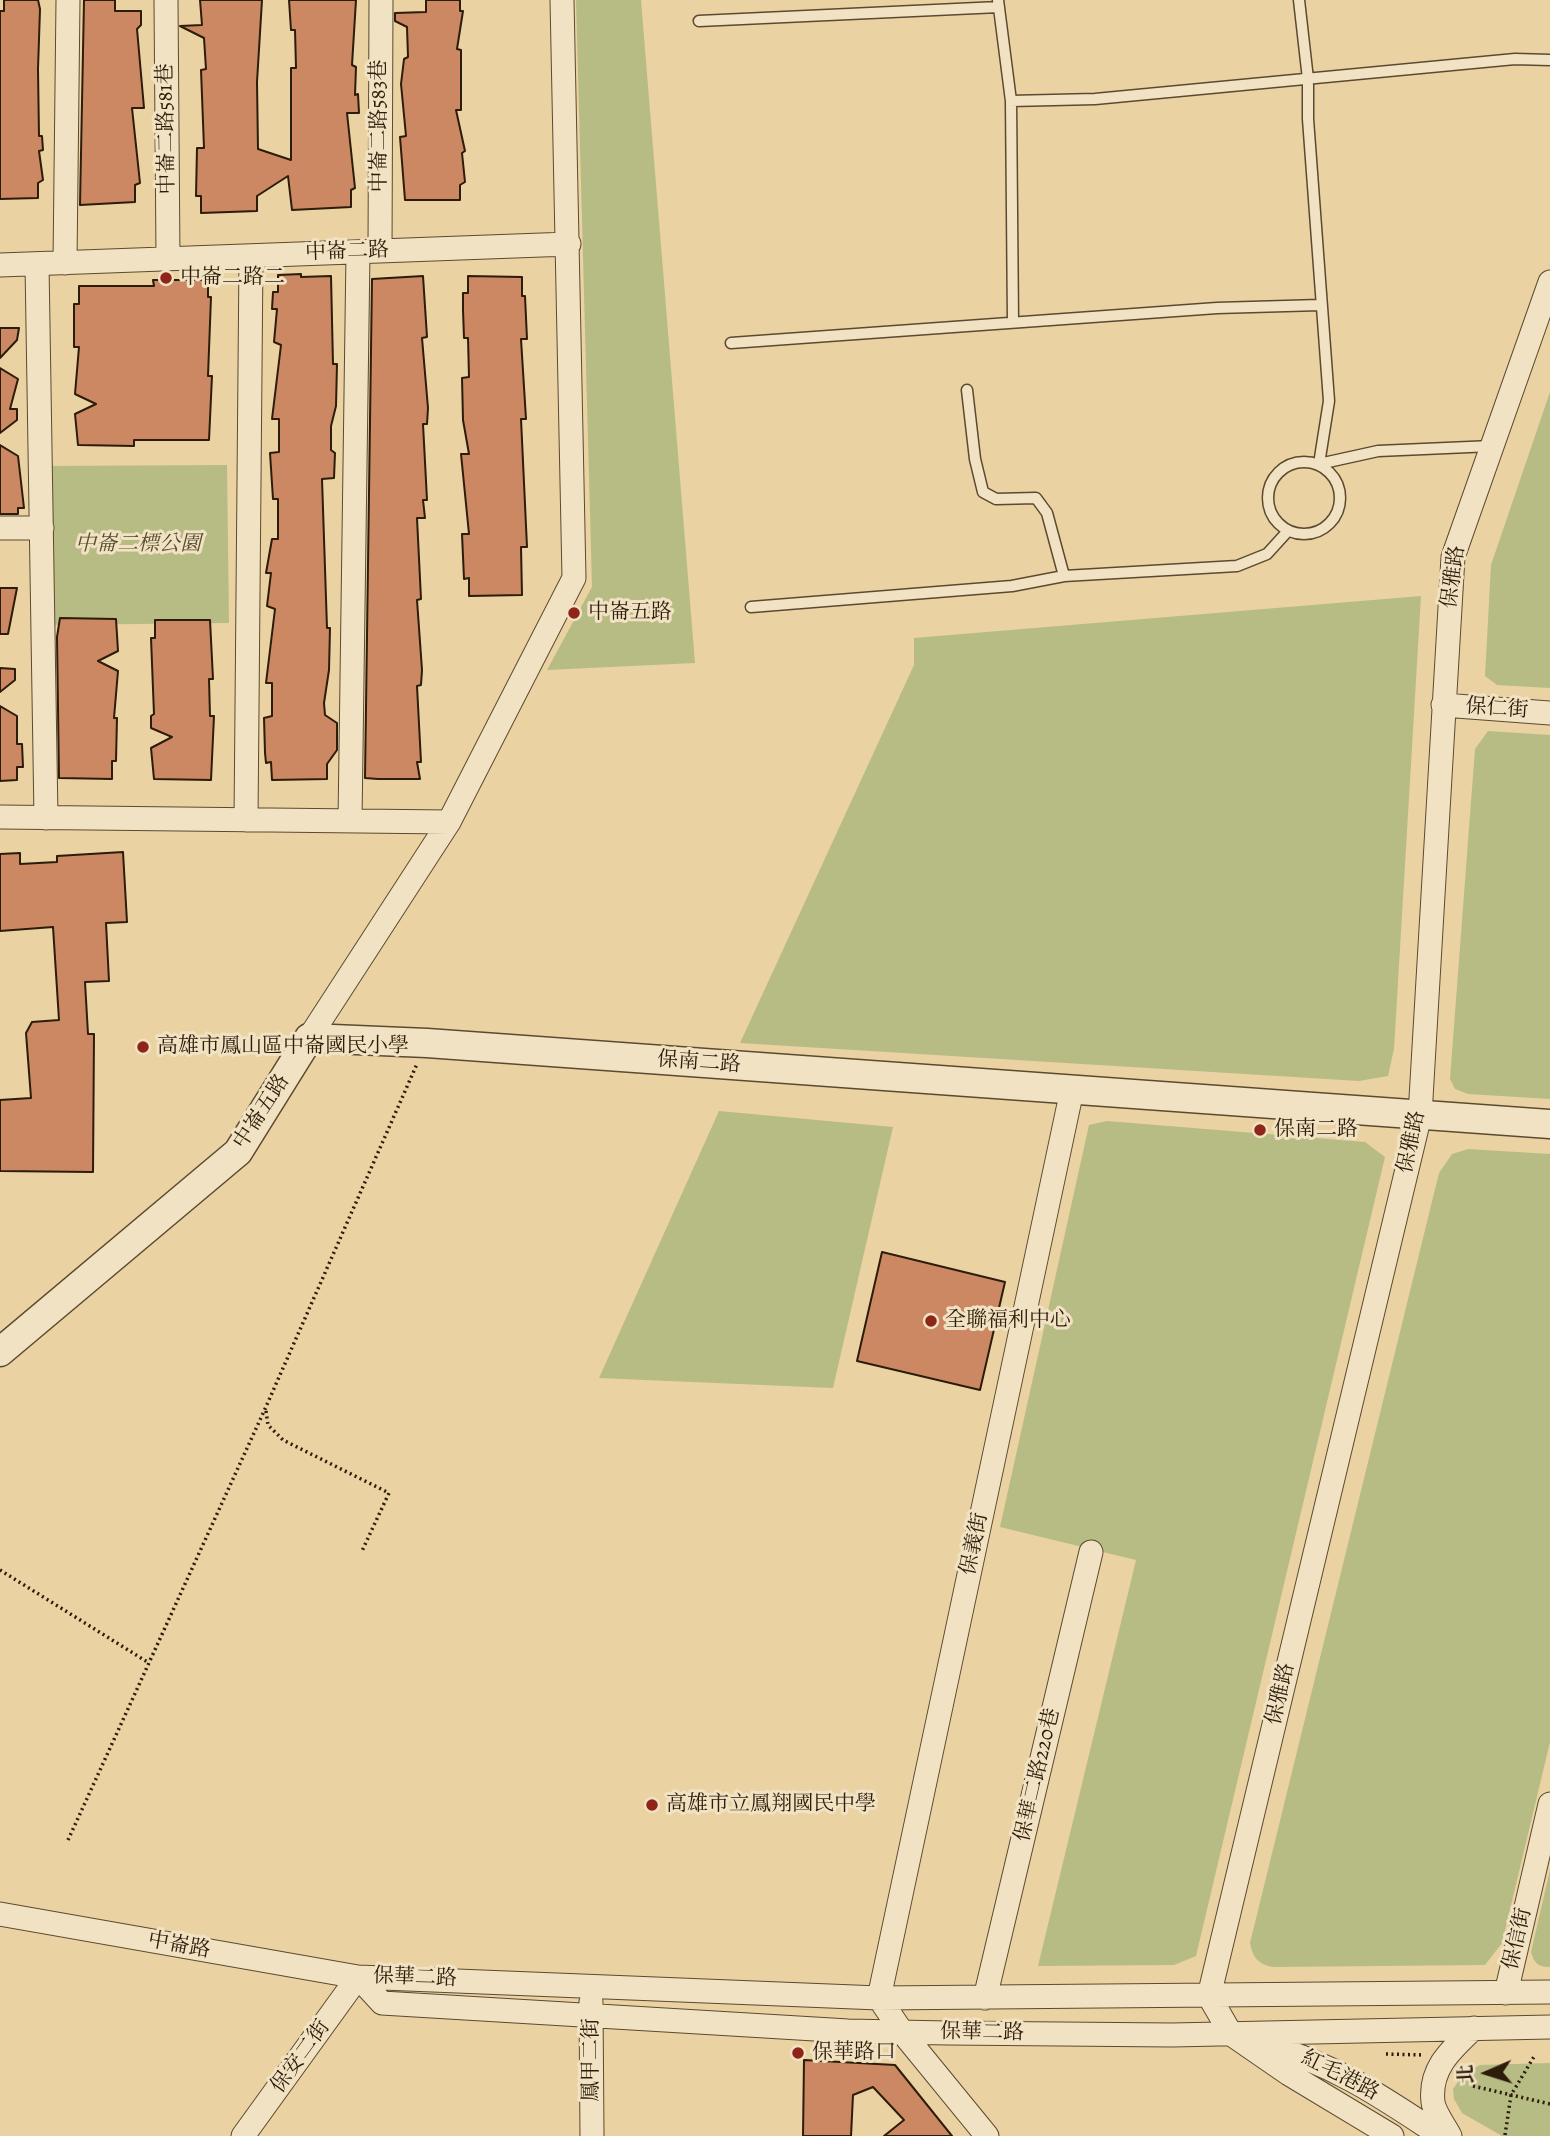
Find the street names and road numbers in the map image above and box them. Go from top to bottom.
street label: 中崙二路583巷 [367,60,393,192]
street label: 中崙二路581巷 [153,63,181,195]
street label: 中崙二路 [305,238,389,266]
street label: 保雅路 [1437,544,1471,610]
street label: 保仁街 [1465,694,1529,724]
street label: 保南二路 [656,1048,742,1078]
street label: 中崙五路 [229,1070,295,1154]
street label: 保雅路 [1393,1109,1431,1175]
street label: 保義街 [956,1511,994,1577]
street label: 保雅路 [1262,1660,1300,1728]
street label: 保華二路220巷 [1010,1706,1066,1844]
street label: 保信街 [1499,1905,1537,1973]
street label: 中崙路 [146,1928,212,1964]
street label: 保華二路 [373,1964,457,1992]
street label: 保安二街 [266,2016,336,2098]
street label: 鳳甲二街 [579,2018,605,2102]
street label: 保華二路 [940,2020,1024,2046]
street label: 紅毛港路 [1297,2046,1383,2106]

